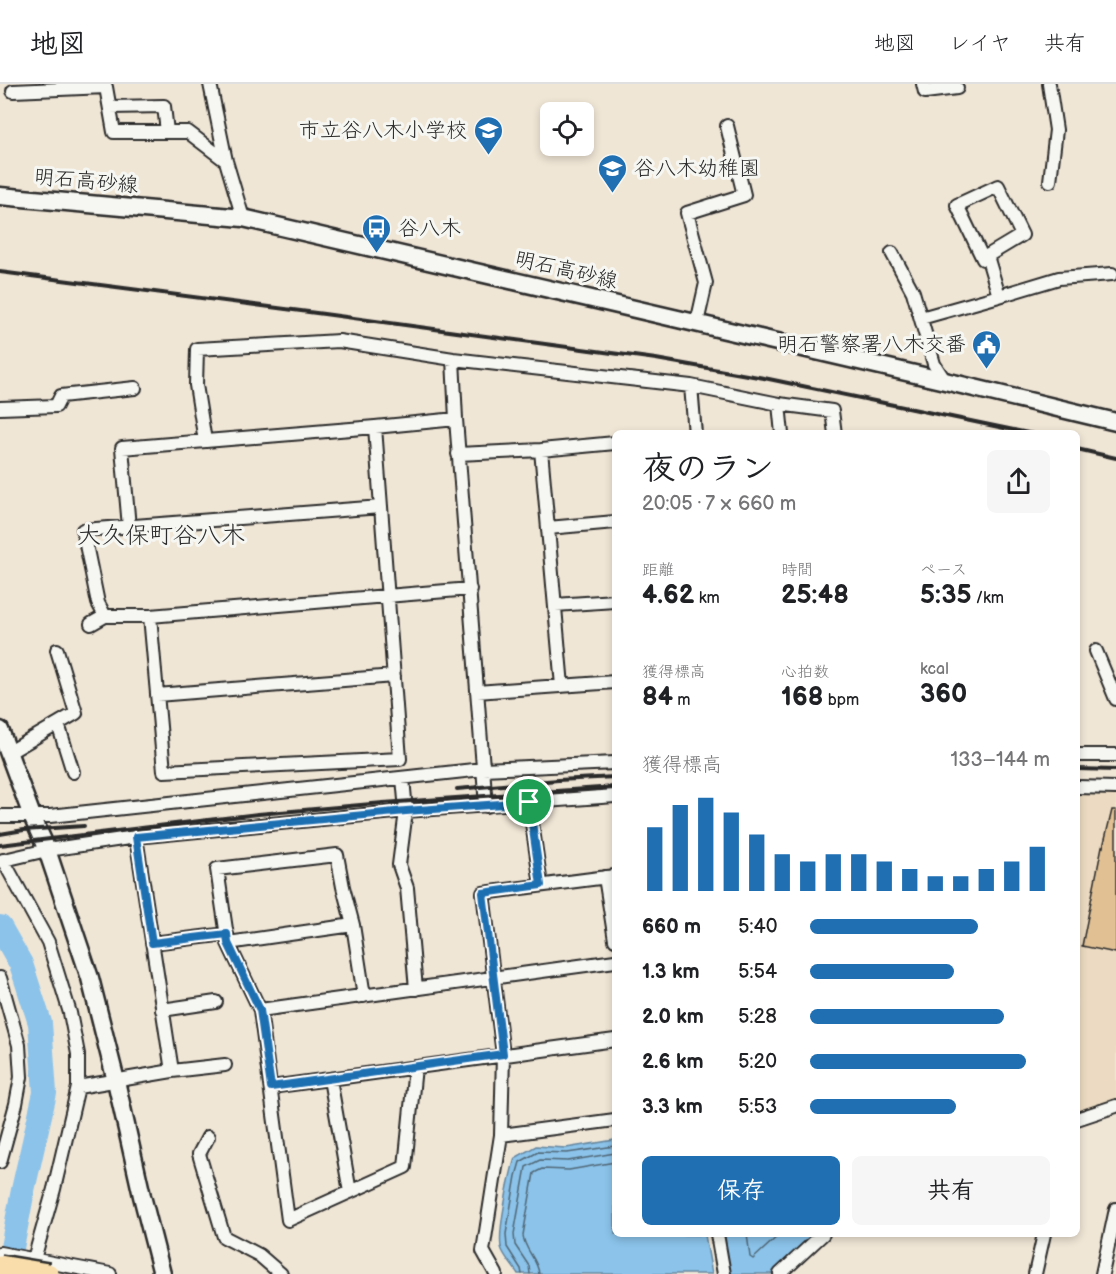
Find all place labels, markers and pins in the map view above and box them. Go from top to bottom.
school or university icon: 市立谷八木小学校 [472,114,504,156]
place label: 市立谷八木小学校 [299,118,467,143]
school or university icon: 谷八木幼稚園 [597,152,629,194]
place label: 谷八木幼稚園 [634,156,760,181]
bus stop icon: 谷八木 [361,212,393,254]
place label: 谷八木 [398,216,461,241]
public building icon: 明石警察署八木交番 [971,328,1003,370]
place label: 明石警察署八木交番 [777,332,966,357]
pin [503,776,554,827]

